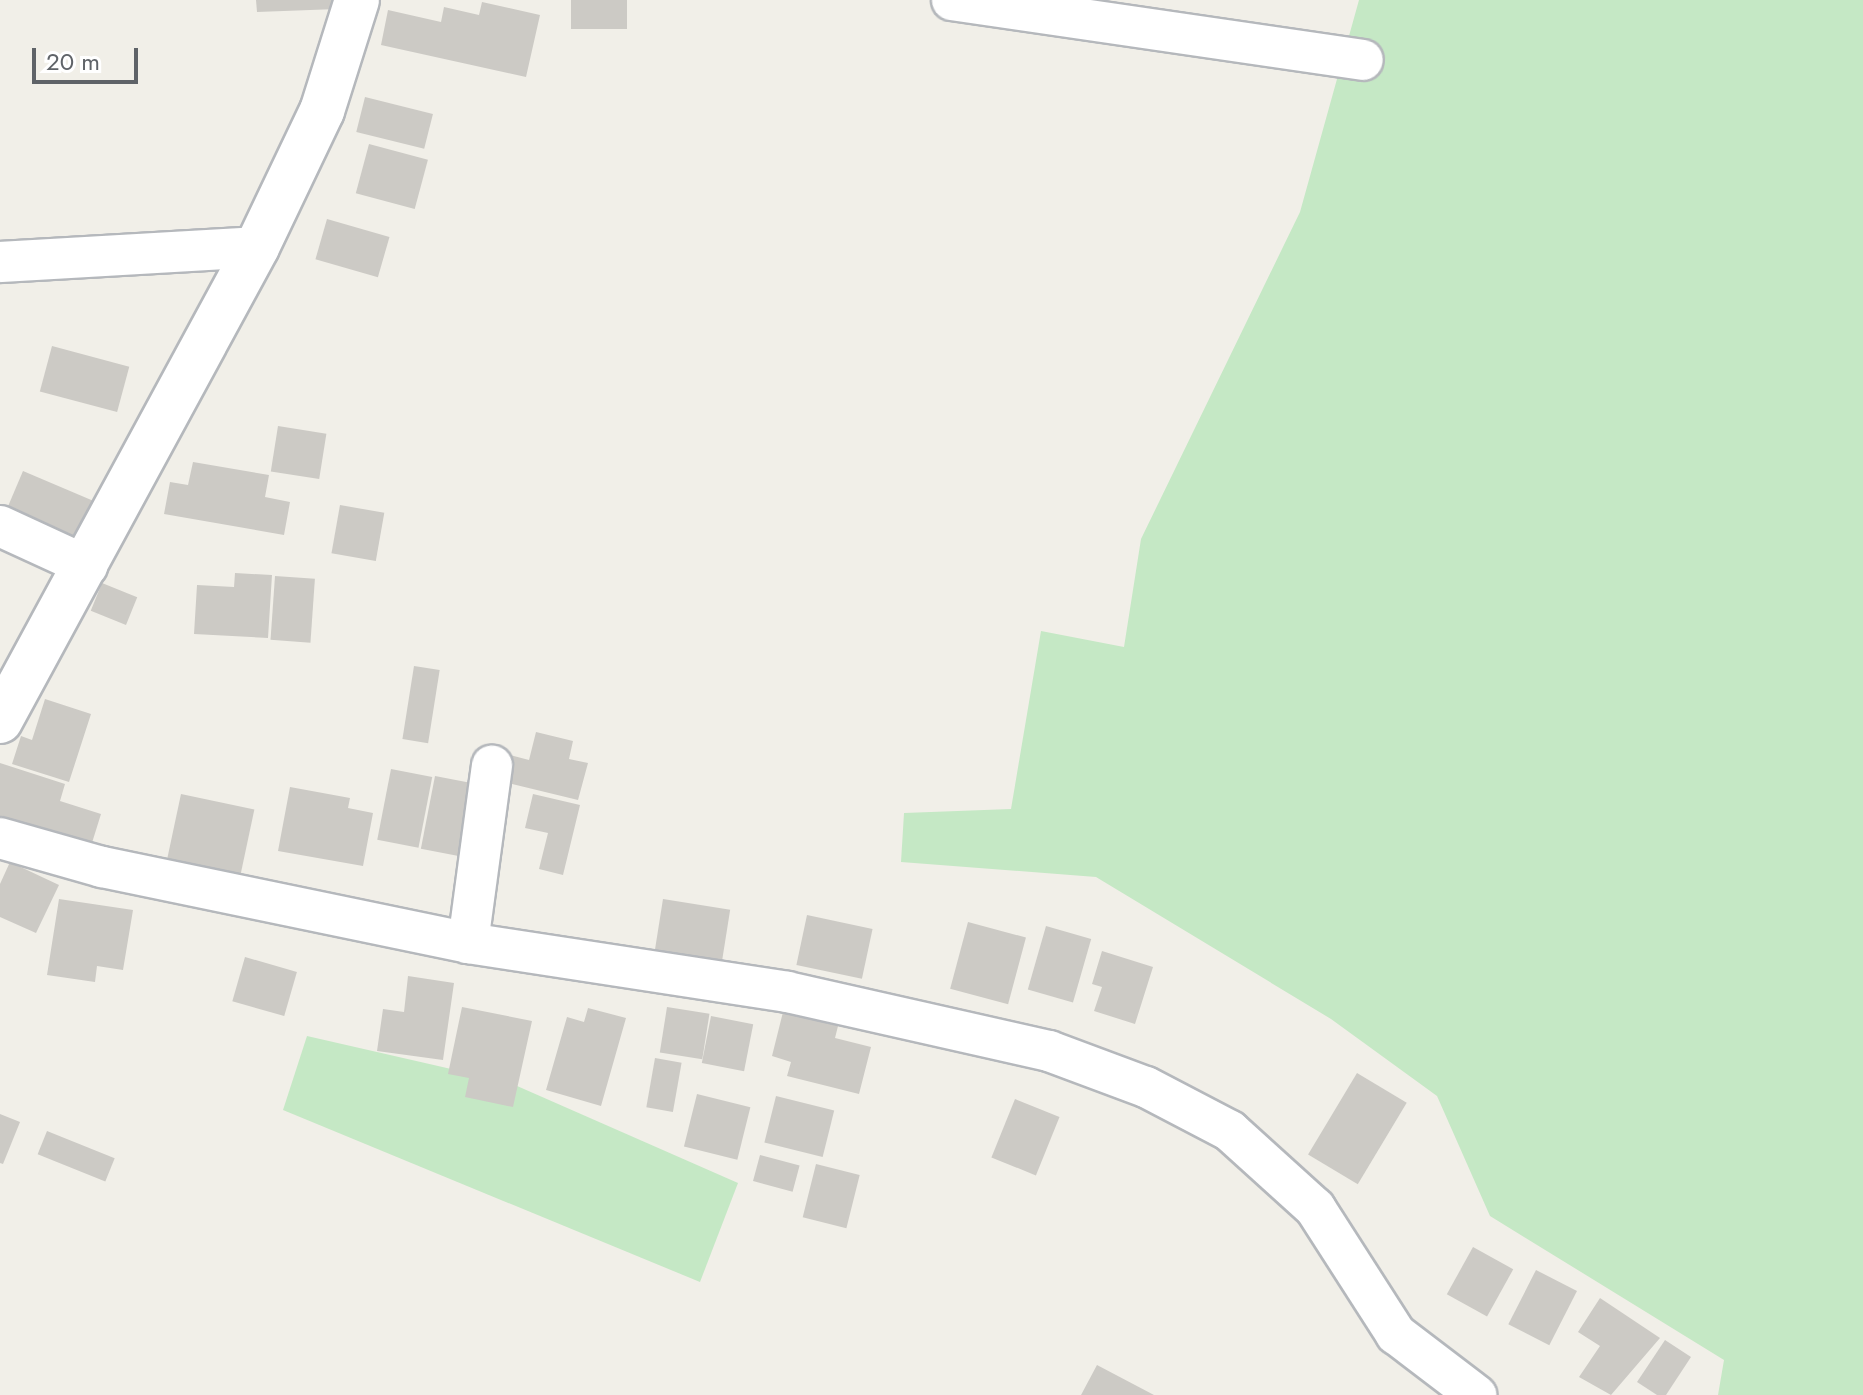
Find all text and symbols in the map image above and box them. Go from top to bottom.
scale bar [36,32,142,82]
text: 20 m [46,44,100,79]

